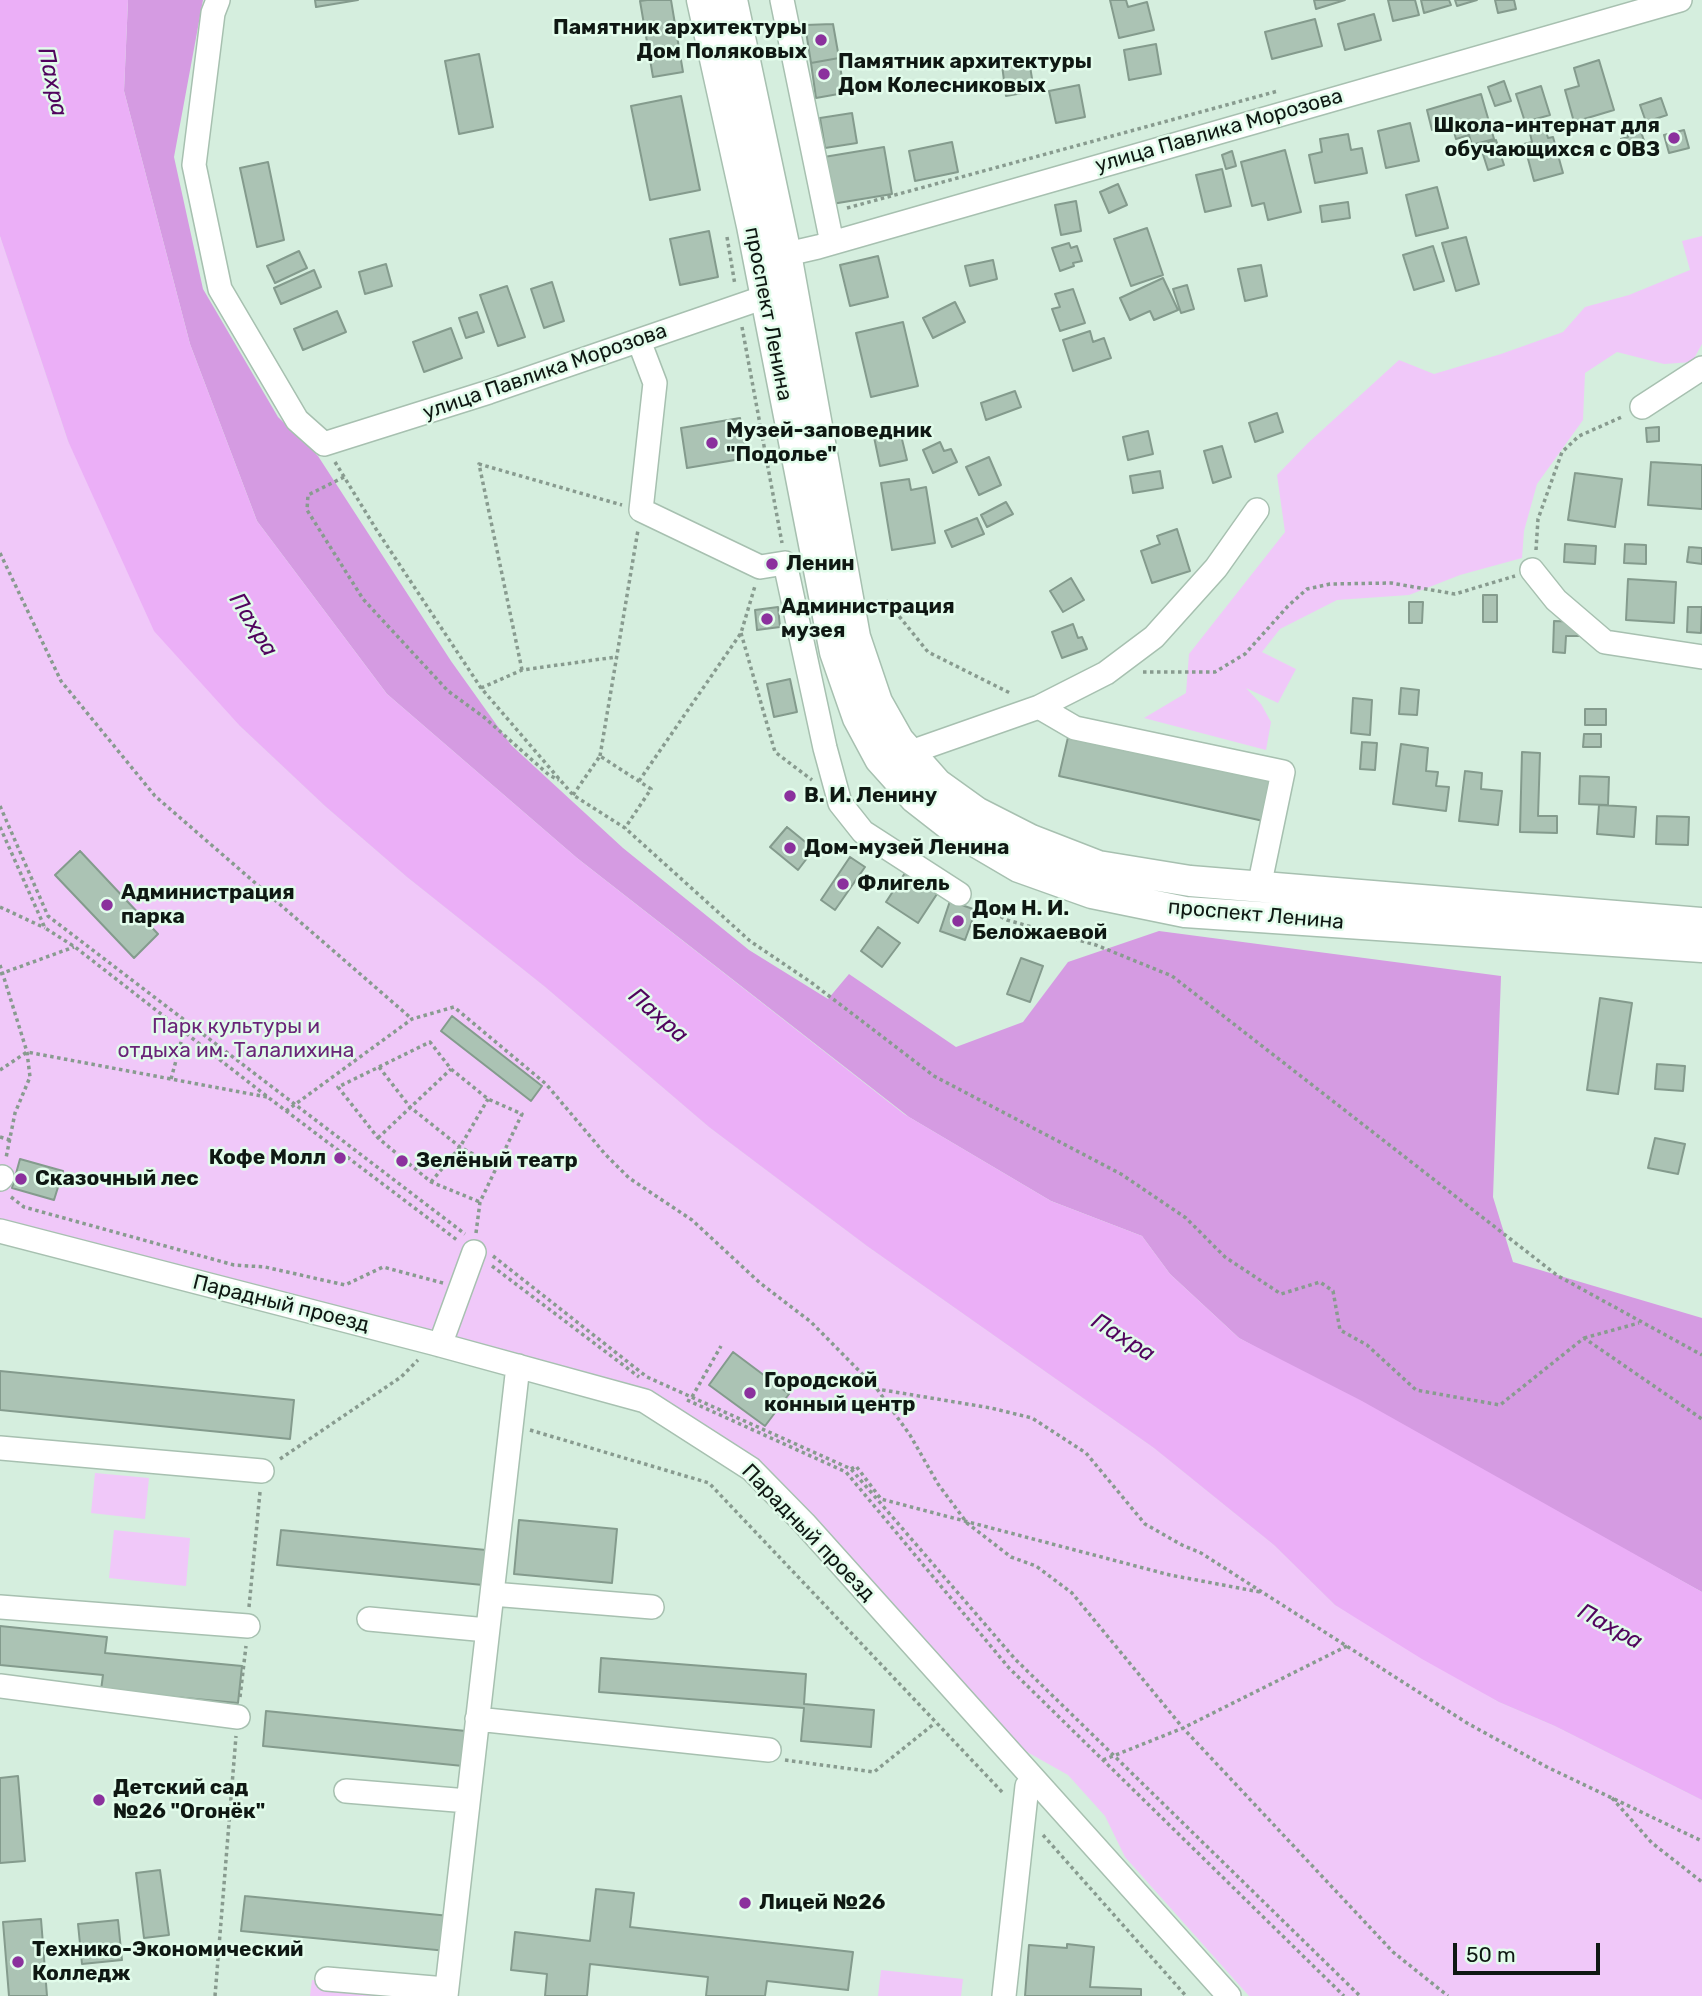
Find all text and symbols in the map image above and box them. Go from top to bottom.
place label: Памятник архитектуры Дом Поляковых [553,15,807,65]
marker: Памятник архитектуры Дом Поляковых [813,32,829,48]
water label: Пахра [31,45,73,119]
place label: Памятник архитектуры Дом Колесниковых [838,49,1092,99]
marker: Памятник архитектуры Дом Колесниковых [816,66,832,82]
street label: улица Павлика Морозова [1092,84,1346,178]
place label: Школа-интернат для обучающихся с ОВЗ [1433,113,1660,163]
marker: Школа-интернат для обучающихся с ОВЗ [1666,130,1682,146]
street label: проспект Ленина [739,225,797,403]
street label: улица Павлика Морозова [420,318,670,426]
place label: Музей-заповедник "Подолье" [726,418,932,468]
marker: Музей-заповедник "Подолье" [704,435,720,451]
place label: Ленин [786,551,855,577]
marker: Ленин [764,556,780,572]
water label: Пахра [223,588,283,662]
place label: Администрация музея [781,594,955,644]
marker: Администрация музея [759,611,775,627]
place label: В. И. Ленину [804,783,937,809]
marker: В. И. Ленину [782,788,798,804]
place label: Дом-музей Ленина [804,835,1009,861]
marker: Дом-музей Ленина [782,840,798,856]
place label: Флигель [857,871,950,897]
marker: Флигель [835,876,851,892]
place label: Администрация парка [121,880,295,930]
street label: проспект Ленина [1167,895,1345,935]
place label: Дом Н. И. Беложаевой [972,896,1107,946]
marker: Администрация парка [99,897,115,913]
marker: Дом Н. И. Беложаевой [950,913,966,929]
water label: Пахра [623,983,693,1049]
park label: Парк культуры и отдыха им. Талалихина [118,1014,354,1064]
place label: Кофе Молл [209,1145,326,1171]
place label: Зелёный театр [416,1148,578,1174]
marker: Кофе Молл [332,1150,348,1166]
marker: Зелёный театр [394,1153,410,1169]
place label: Сказочный лес [35,1166,199,1192]
marker: Сказочный лес [13,1171,29,1187]
street label: Парадный проезд [190,1270,372,1338]
water label: Пахра [1086,1308,1160,1368]
place label: Городской конный центр [764,1368,915,1418]
marker: Городской конный центр [742,1385,758,1401]
street label: Парадный проезд [736,1459,880,1607]
water label: Пахра [1573,1598,1647,1656]
place label: Детский сад №26 "Огонёк" [113,1775,265,1825]
marker: Детский сад №26 "Огонёк" [91,1792,107,1808]
place label: Лицей №26 [759,1890,885,1916]
marker: Лицей №26 [737,1895,753,1911]
scale bar [1457,1930,1604,1974]
place label: Технико-Экономический Колледж [32,1937,303,1987]
text: 50 m [1466,1942,1516,1967]
marker: Технико-Экономический Колледж [10,1954,26,1970]

